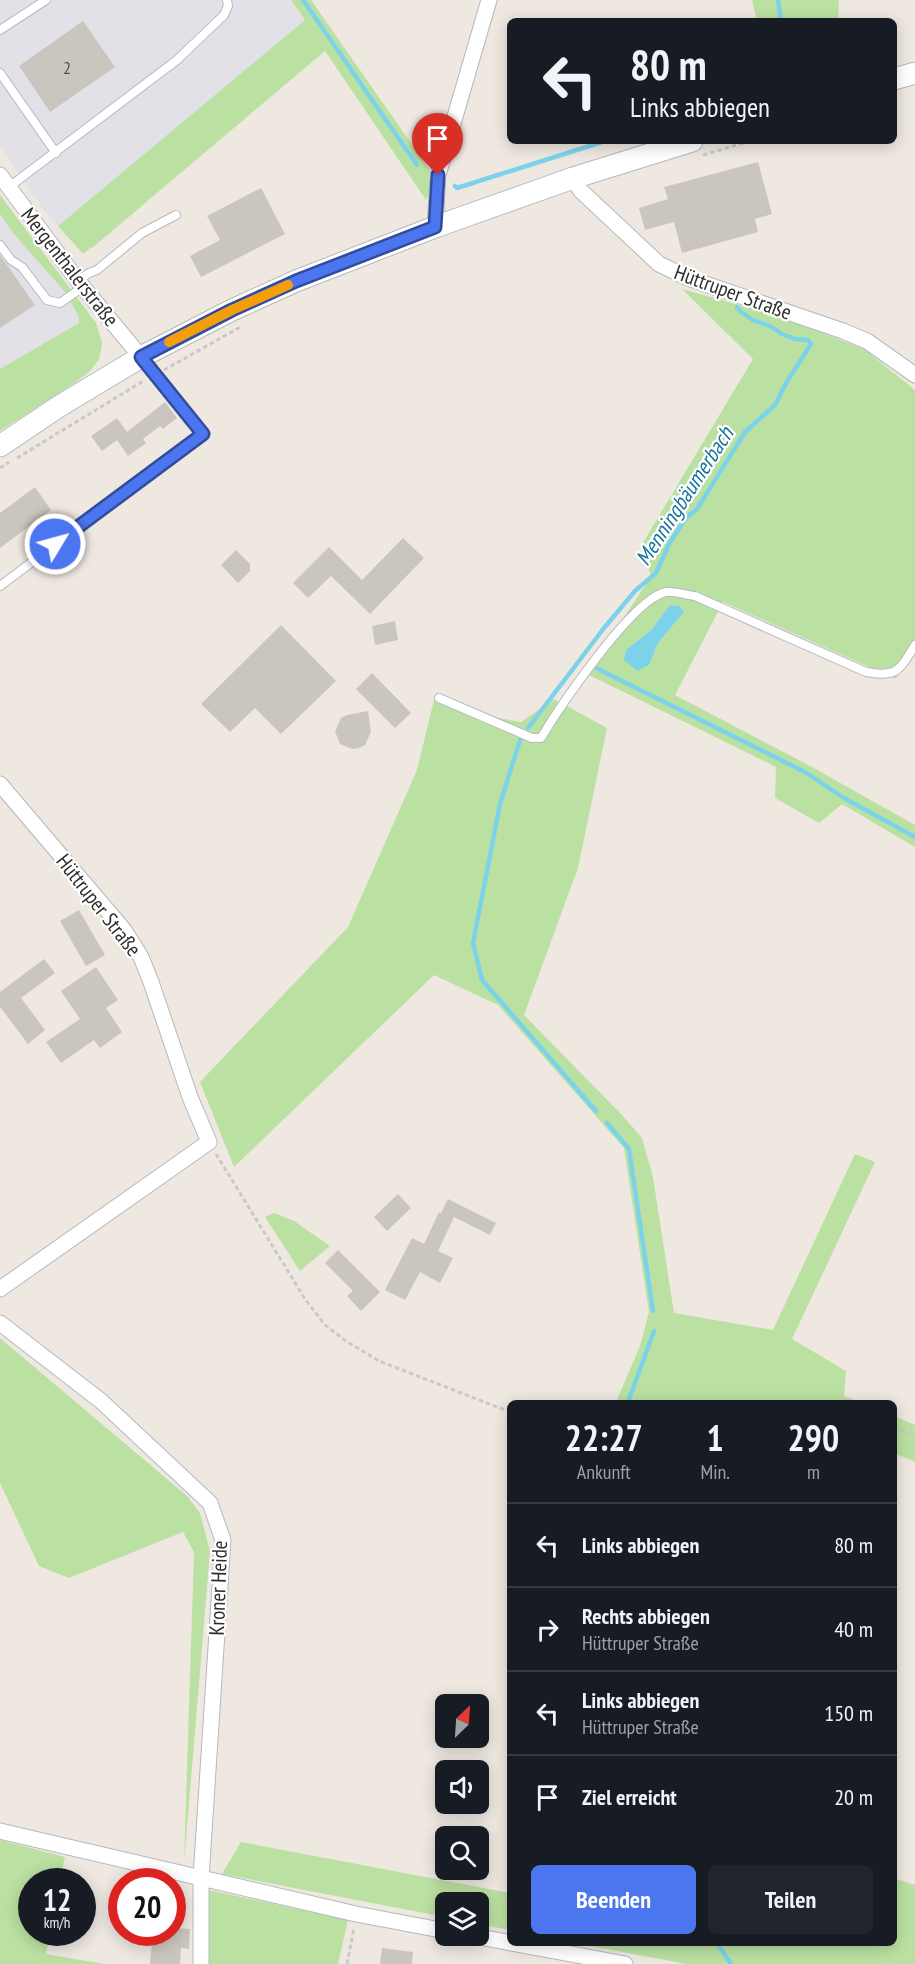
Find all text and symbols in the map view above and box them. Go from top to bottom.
text: 80 m [630,37,707,92]
icon: left [531,42,609,120]
house number: 2 [63,56,71,79]
text: Links abbiegen [630,90,770,124]
pin [412,113,463,175]
icon: arrive [421,122,454,155]
street label: Mergenthalerstraße [15,202,125,332]
street label: Hüttruper Straße [671,258,795,326]
water label: Menningbäumerbach [629,420,740,571]
position arrow [23,512,87,576]
street label: Hüttruper Straße [51,848,147,962]
text: 22:27 [565,1414,643,1461]
text: 1 [707,1414,724,1461]
text: 290 [788,1414,839,1461]
text: Ankunft [577,1459,631,1485]
text: Min. [700,1459,730,1485]
text: m [807,1459,820,1485]
icon: left [531,1529,564,1562]
text: Links abbiegen [582,1531,699,1559]
text: 80 m [834,1531,873,1559]
street label: Kroner Heide [203,1540,233,1636]
text: Rechts abbiegen [582,1602,710,1630]
icon: right [531,1613,564,1646]
text: 40 m [834,1615,873,1643]
text: Hüttruper Straße [582,1630,699,1656]
text: Links abbiegen [582,1686,699,1714]
north arrow [435,1694,489,1748]
map controls [435,1694,489,1946]
icon: left [531,1697,564,1730]
text: 150 m [824,1699,873,1727]
text: Hüttruper Straße [582,1714,699,1740]
button: sound [435,1760,489,1814]
icon: arrive [531,1781,564,1814]
text: Ziel erreicht [582,1783,677,1811]
text: 20 m [834,1783,873,1811]
button: search [435,1826,489,1880]
button: Beenden [531,1865,696,1934]
button: Teilen [708,1865,873,1934]
speed limit sign: 20 [108,1868,186,1946]
text: 12 [43,1880,71,1919]
button: layers [435,1892,489,1946]
text: km/h [44,1913,70,1932]

